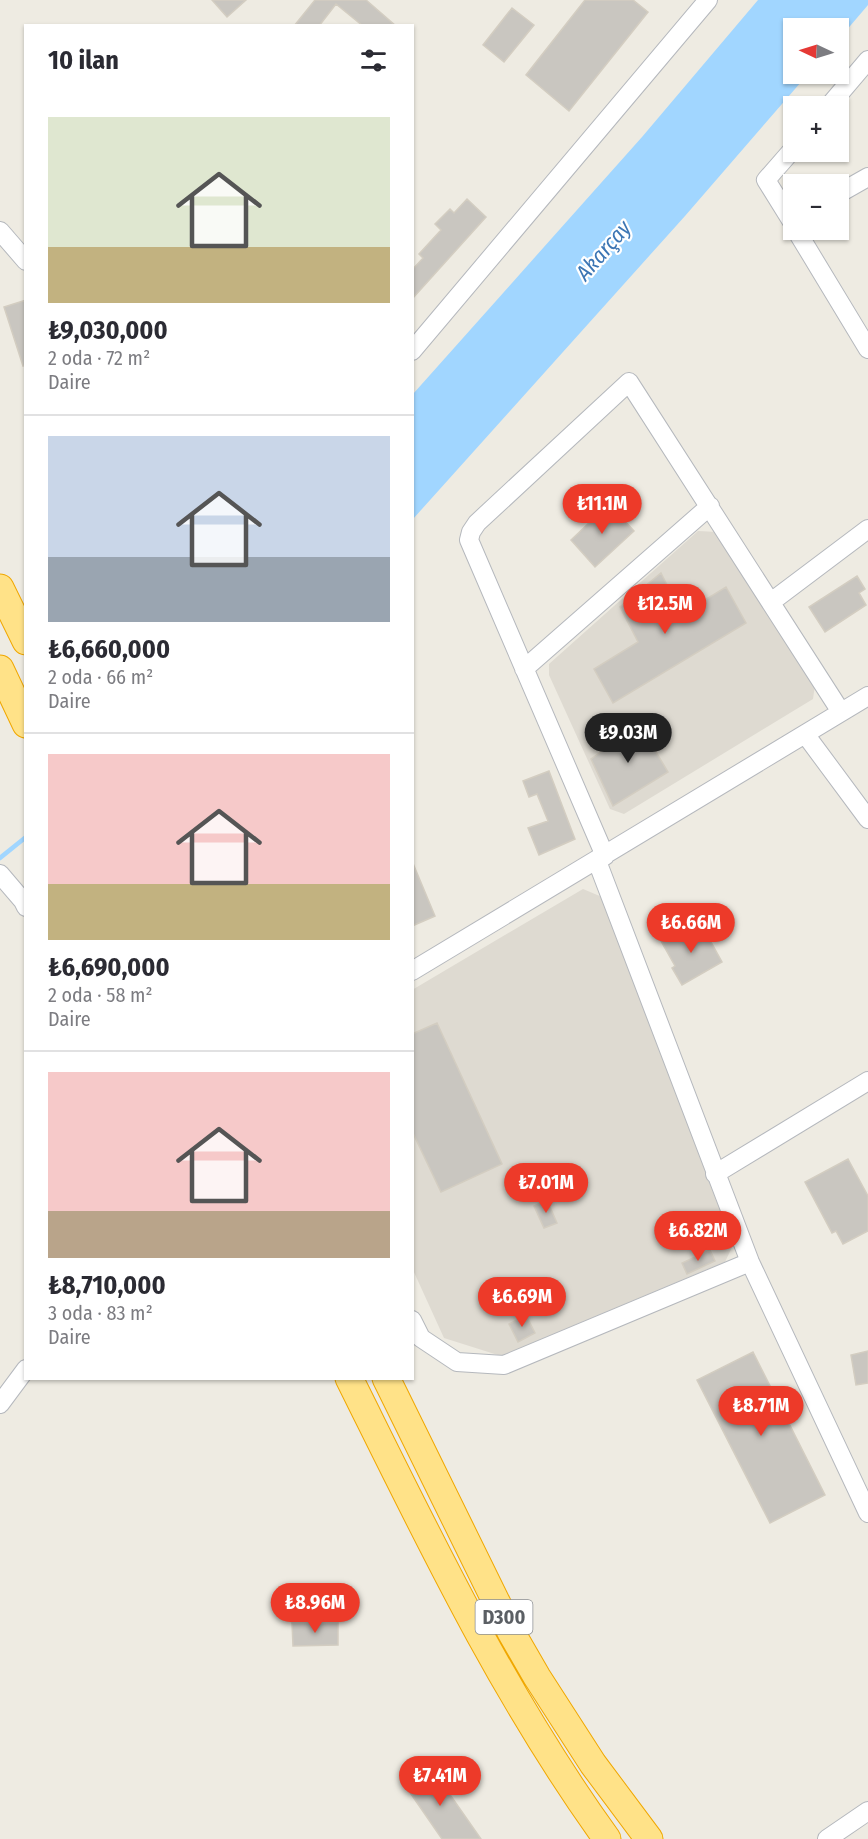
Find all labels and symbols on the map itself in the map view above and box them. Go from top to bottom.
north arrow [783,18,849,84]
water label: Akarçay [569,214,638,287]
pin: ₺11.1M [553,484,651,535]
pin: ₺12.5M [616,584,714,635]
pin: ₺9.03M [579,713,677,764]
pin: ₺6.66M [642,903,740,954]
pin: ₺7.01M [497,1163,595,1214]
pin: ₺6.82M [649,1211,747,1262]
pin: ₺6.69M [473,1277,571,1328]
pin: ₺8.71M [712,1386,810,1437]
pin: ₺8.96M [266,1583,364,1634]
road number: D300 [476,1600,532,1634]
pin: ₺7.41M [391,1756,489,1807]

